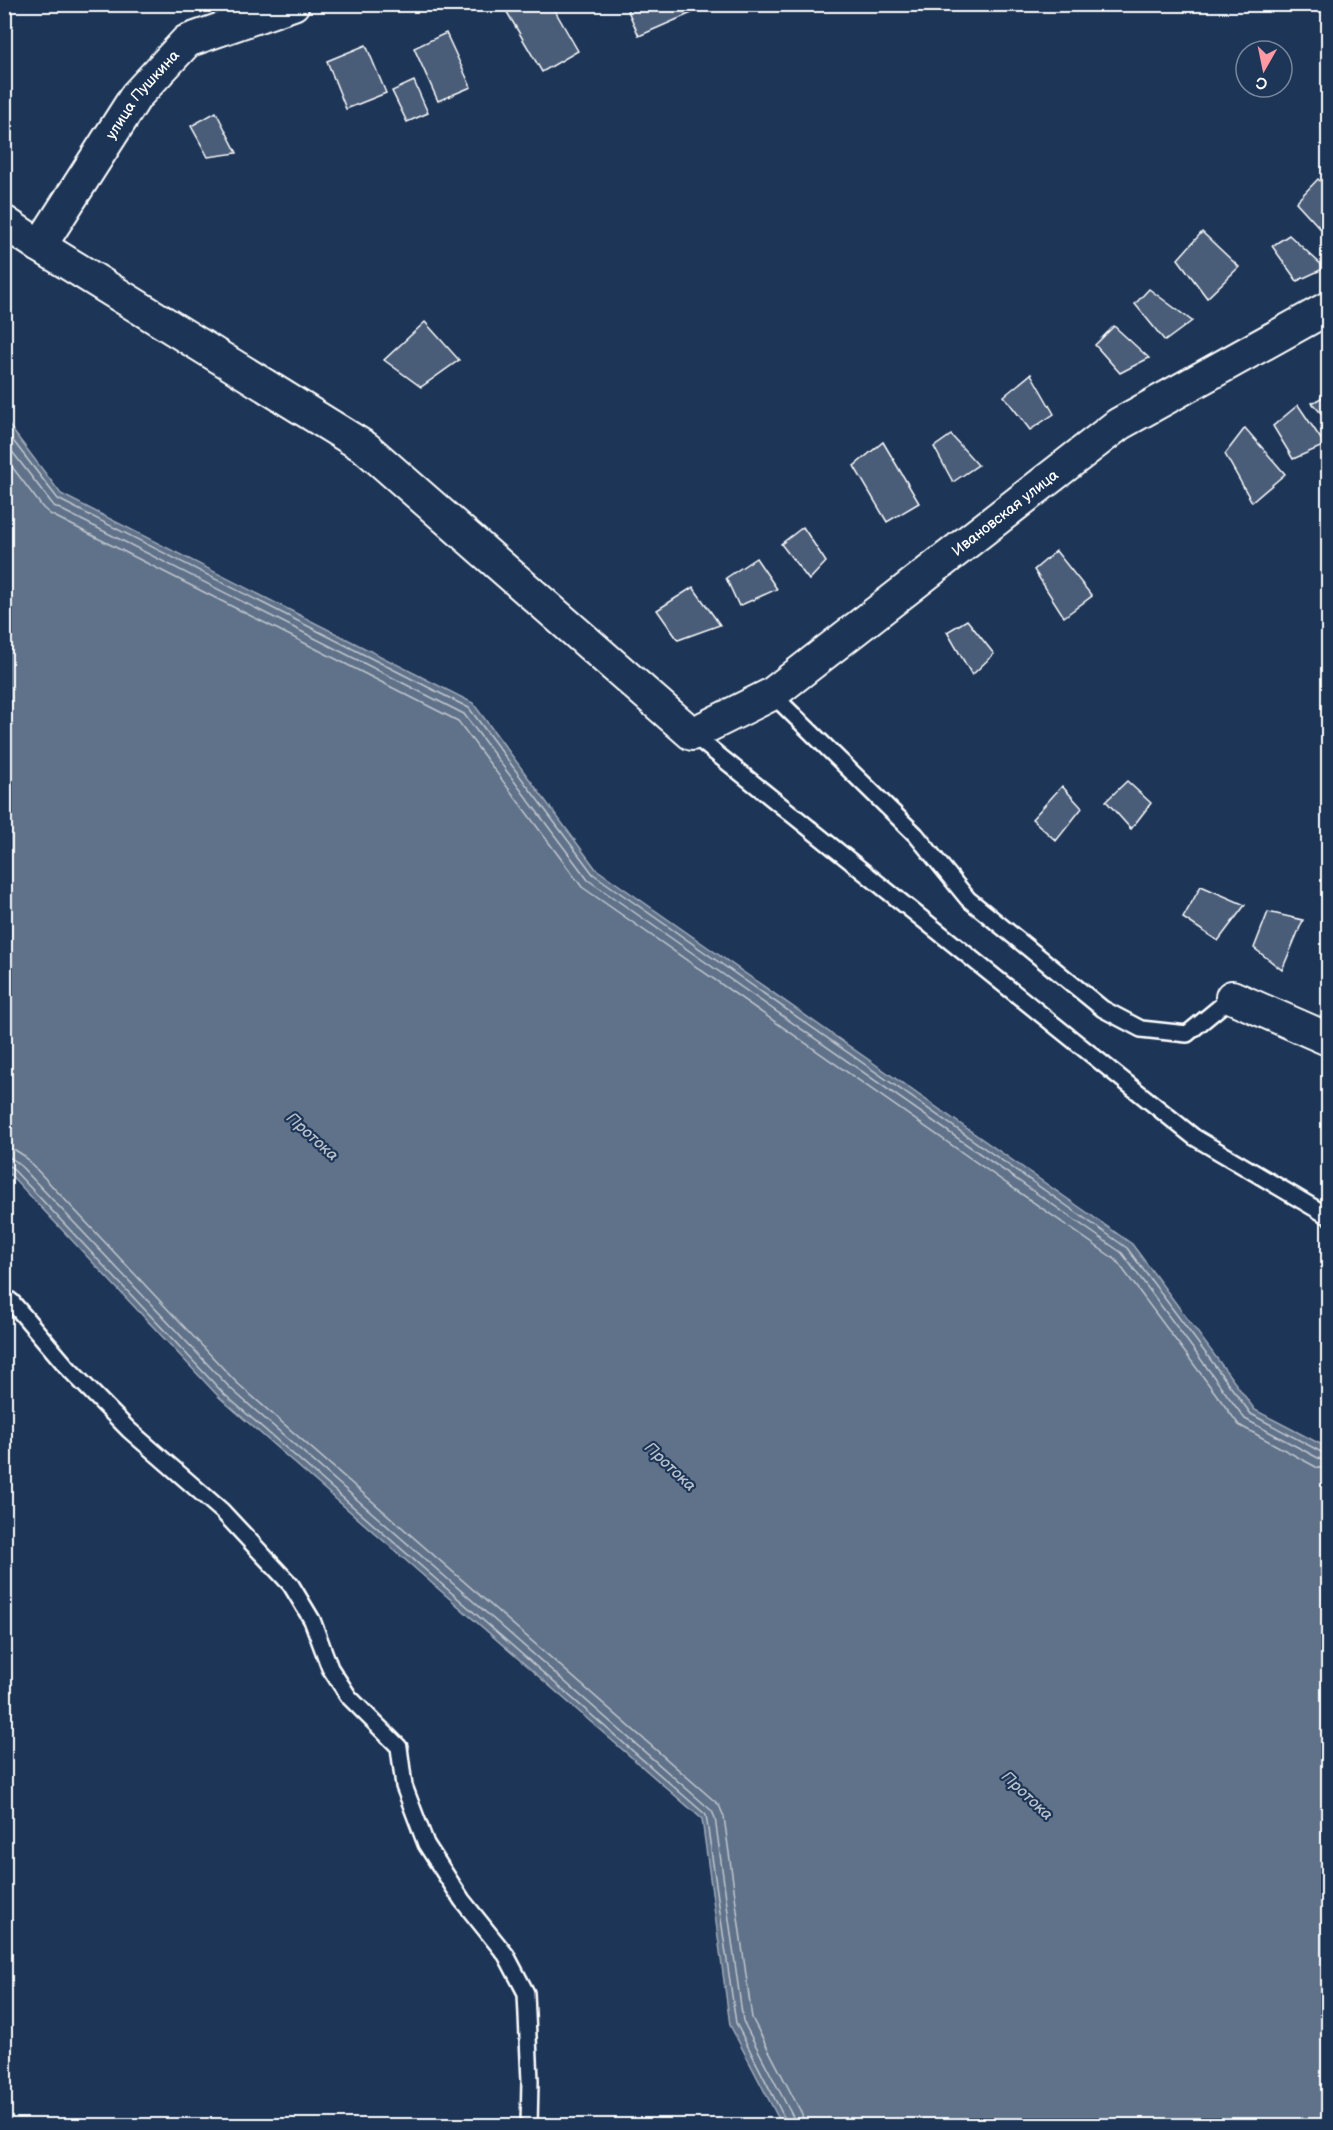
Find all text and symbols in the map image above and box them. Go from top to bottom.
north arrow [1234,39,1294,99]
street label: улица Пушкина [102,46,184,143]
text: С [1255,72,1269,93]
street label: Ивановская улица [948,466,1062,561]
water label: Протока [282,1109,342,1165]
water label: Протока [640,1439,700,1496]
water label: Протока [997,1768,1057,1825]

